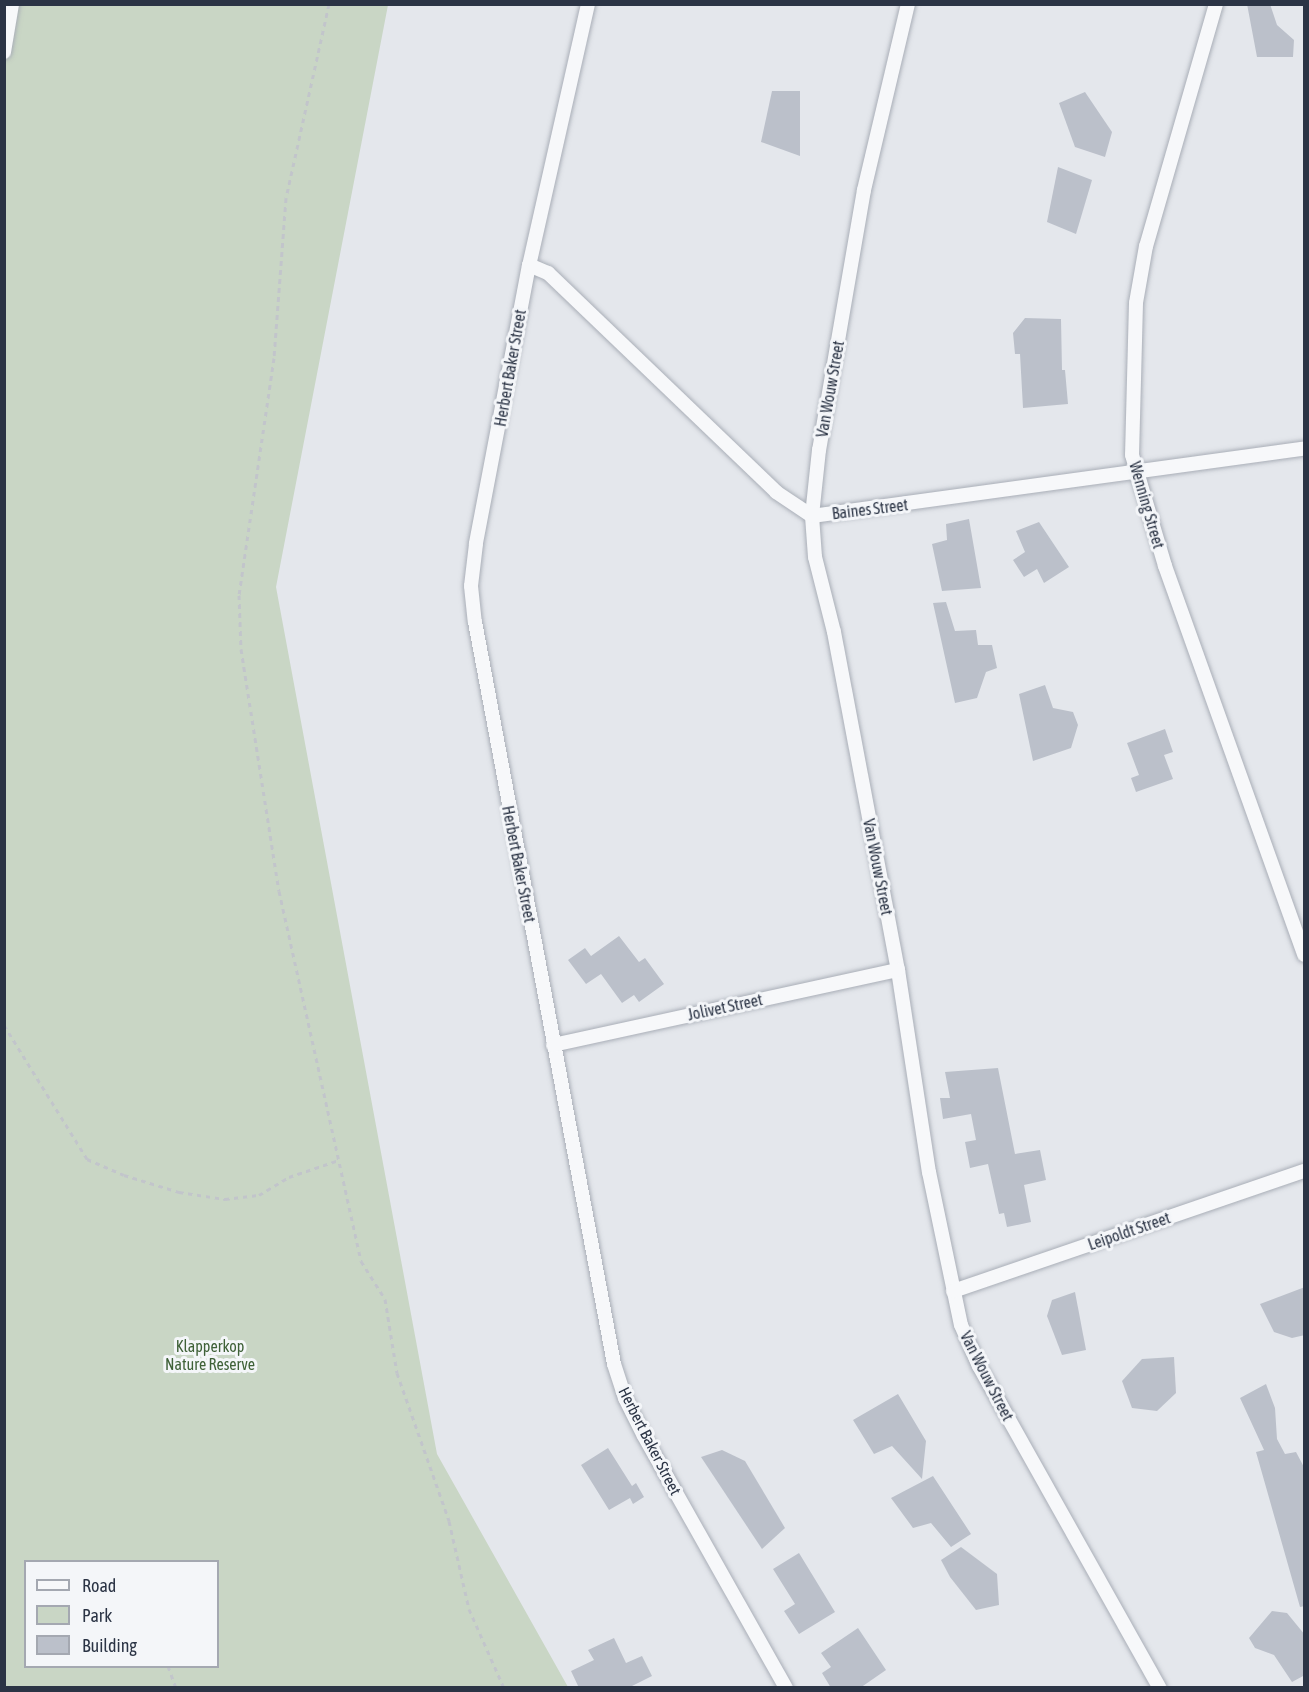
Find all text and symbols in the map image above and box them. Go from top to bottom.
street label: Herbert Baker Street [490,308,530,428]
street label: Van Wouw Street [812,339,848,439]
street label: Wenning Street [1125,459,1169,551]
street label: Baines Street [831,495,909,523]
street label: Herbert Baker Street [498,804,540,924]
street label: Van Wouw Street [859,817,897,917]
street label: Jolivet Street [686,990,764,1024]
street label: Leipoldt Street [1085,1208,1173,1254]
street label: Van Wouw Street [956,1328,1018,1424]
park label: Klapperkop Nature Reserve [165,1336,255,1374]
street label: Herbert Baker Street [615,1384,685,1498]
legend [24,1560,219,1668]
text: Road [82,1575,116,1596]
text: Park [82,1605,112,1626]
text: Building [82,1635,137,1656]

